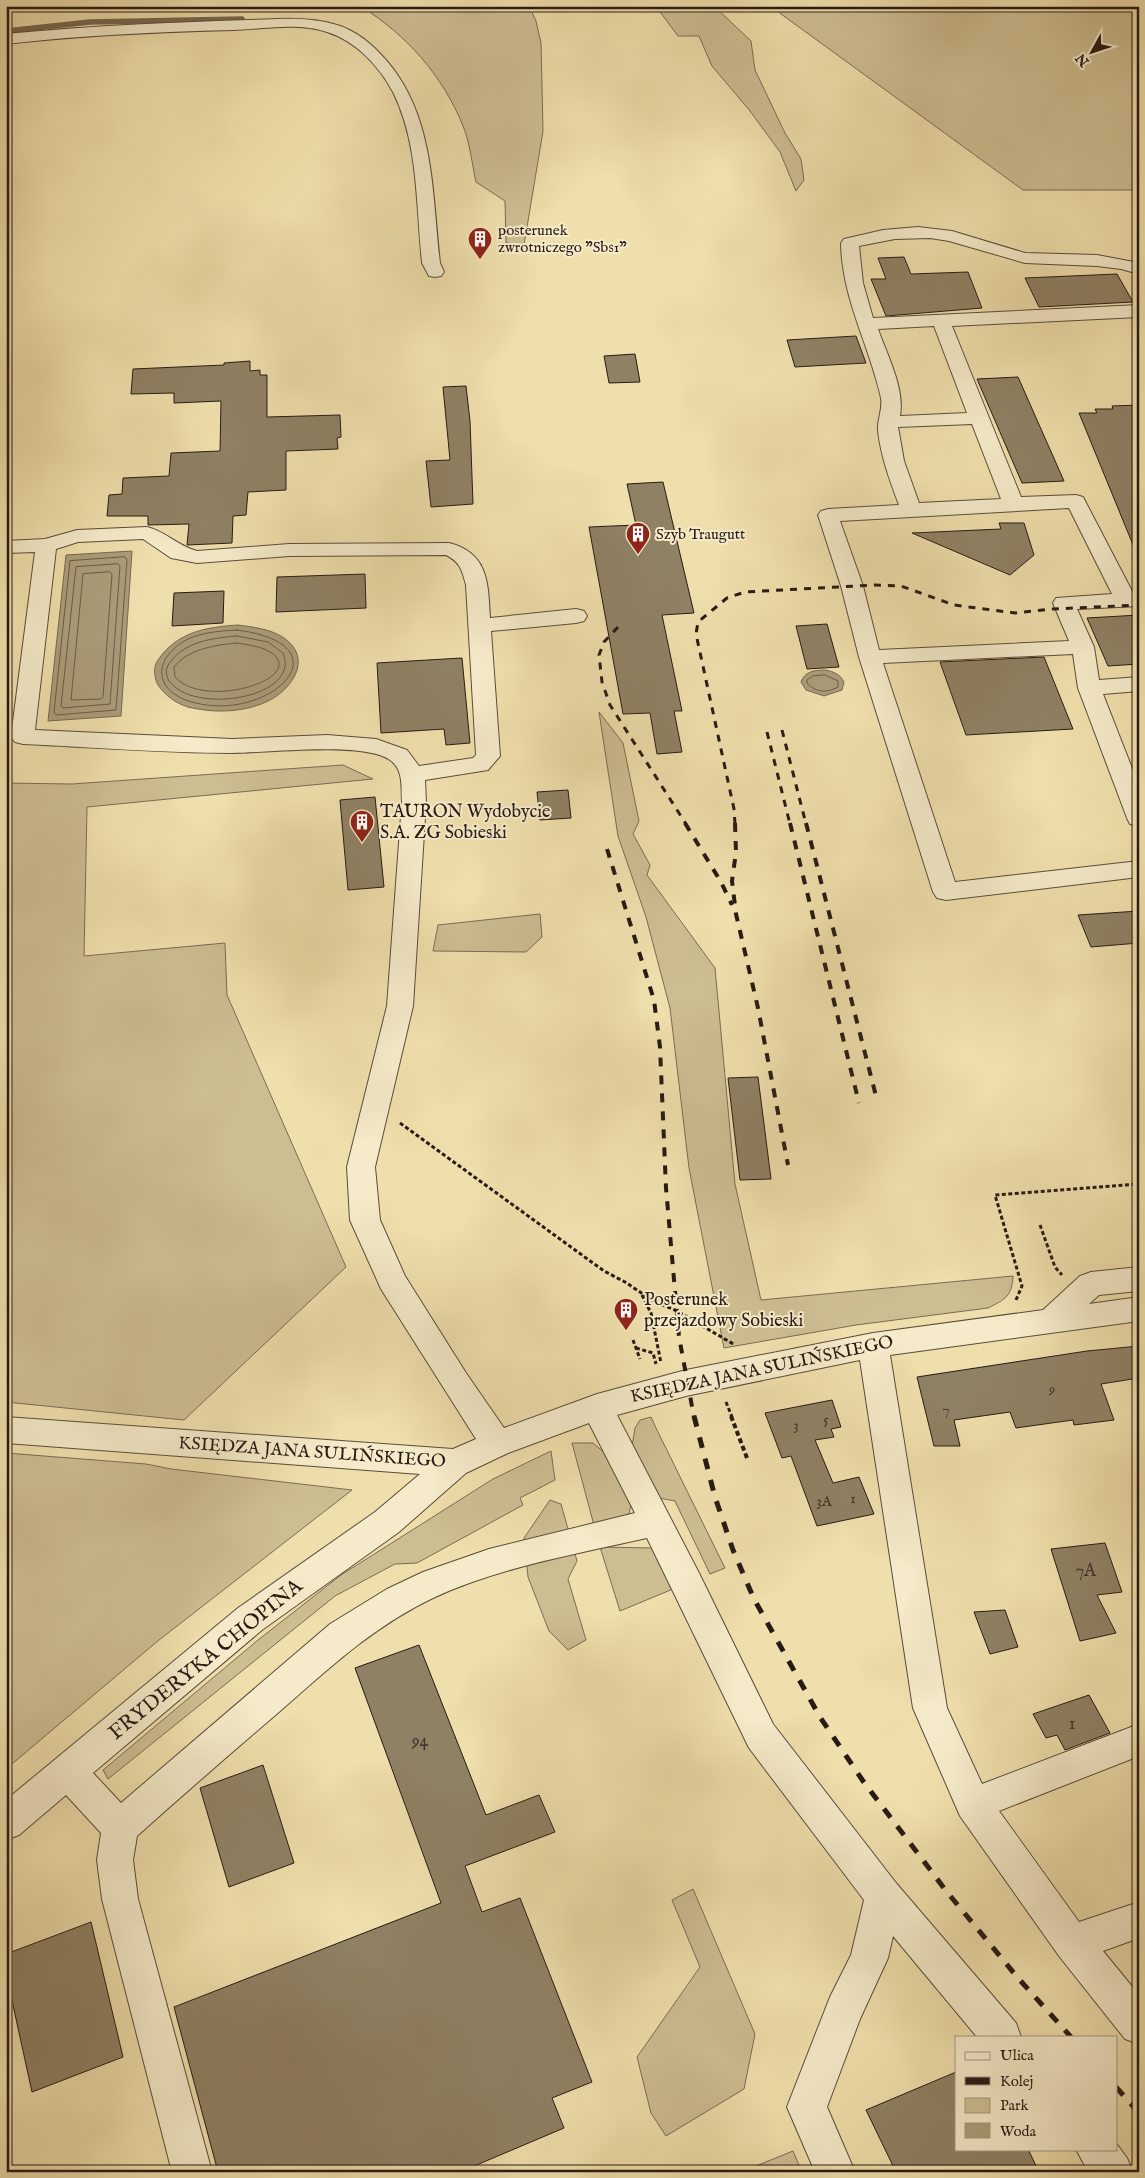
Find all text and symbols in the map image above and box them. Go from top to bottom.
north arrow [1068,28,1118,78]
text: N [1072,49,1094,71]
place label: posterunek zwrotniczego "Sbs1" [498,221,627,257]
building icon: posterunek zwrotniczego "Sbs1" [467,226,493,260]
building icon: Szyb Traugutt [625,521,651,555]
place label: Szyb Traugutt [656,525,745,544]
place label: TAURON Wydobycie S.A. ZG Sobieski [380,801,550,845]
building icon: TAURON Wydobycie S.A. ZG Sobieski [349,809,375,843]
place label: Posterunek przejazdowy Sobieski [644,1289,803,1333]
building icon: Posterunek przejazdowy Sobieski [613,1297,639,1331]
street label: KSIĘDZA JANA SULIŃSKIEGO [628,1329,896,1409]
house number: 9 [1048,1380,1055,1399]
house number: 7 [942,1400,950,1419]
house number: 5 [823,1410,829,1429]
house number: 3 [793,1416,799,1435]
street label: KSIĘDZA JANA SULIŃSKIEGO [177,1430,447,1474]
house number: 1 [850,1489,856,1508]
house number: 3A [816,1492,833,1511]
house number: 7A [1076,1560,1097,1583]
street label: FRYDERYKA CHOPINA [103,1573,309,1747]
house number: 1 [1069,1713,1075,1736]
house number: 94 [411,1730,428,1753]
legend [955,2036,1118,2150]
text: Ulica [1000,2046,1034,2065]
text: Kolej [1000,2072,1033,2091]
text: Park [1000,2096,1030,2115]
text: Woda [1000,2122,1037,2141]

